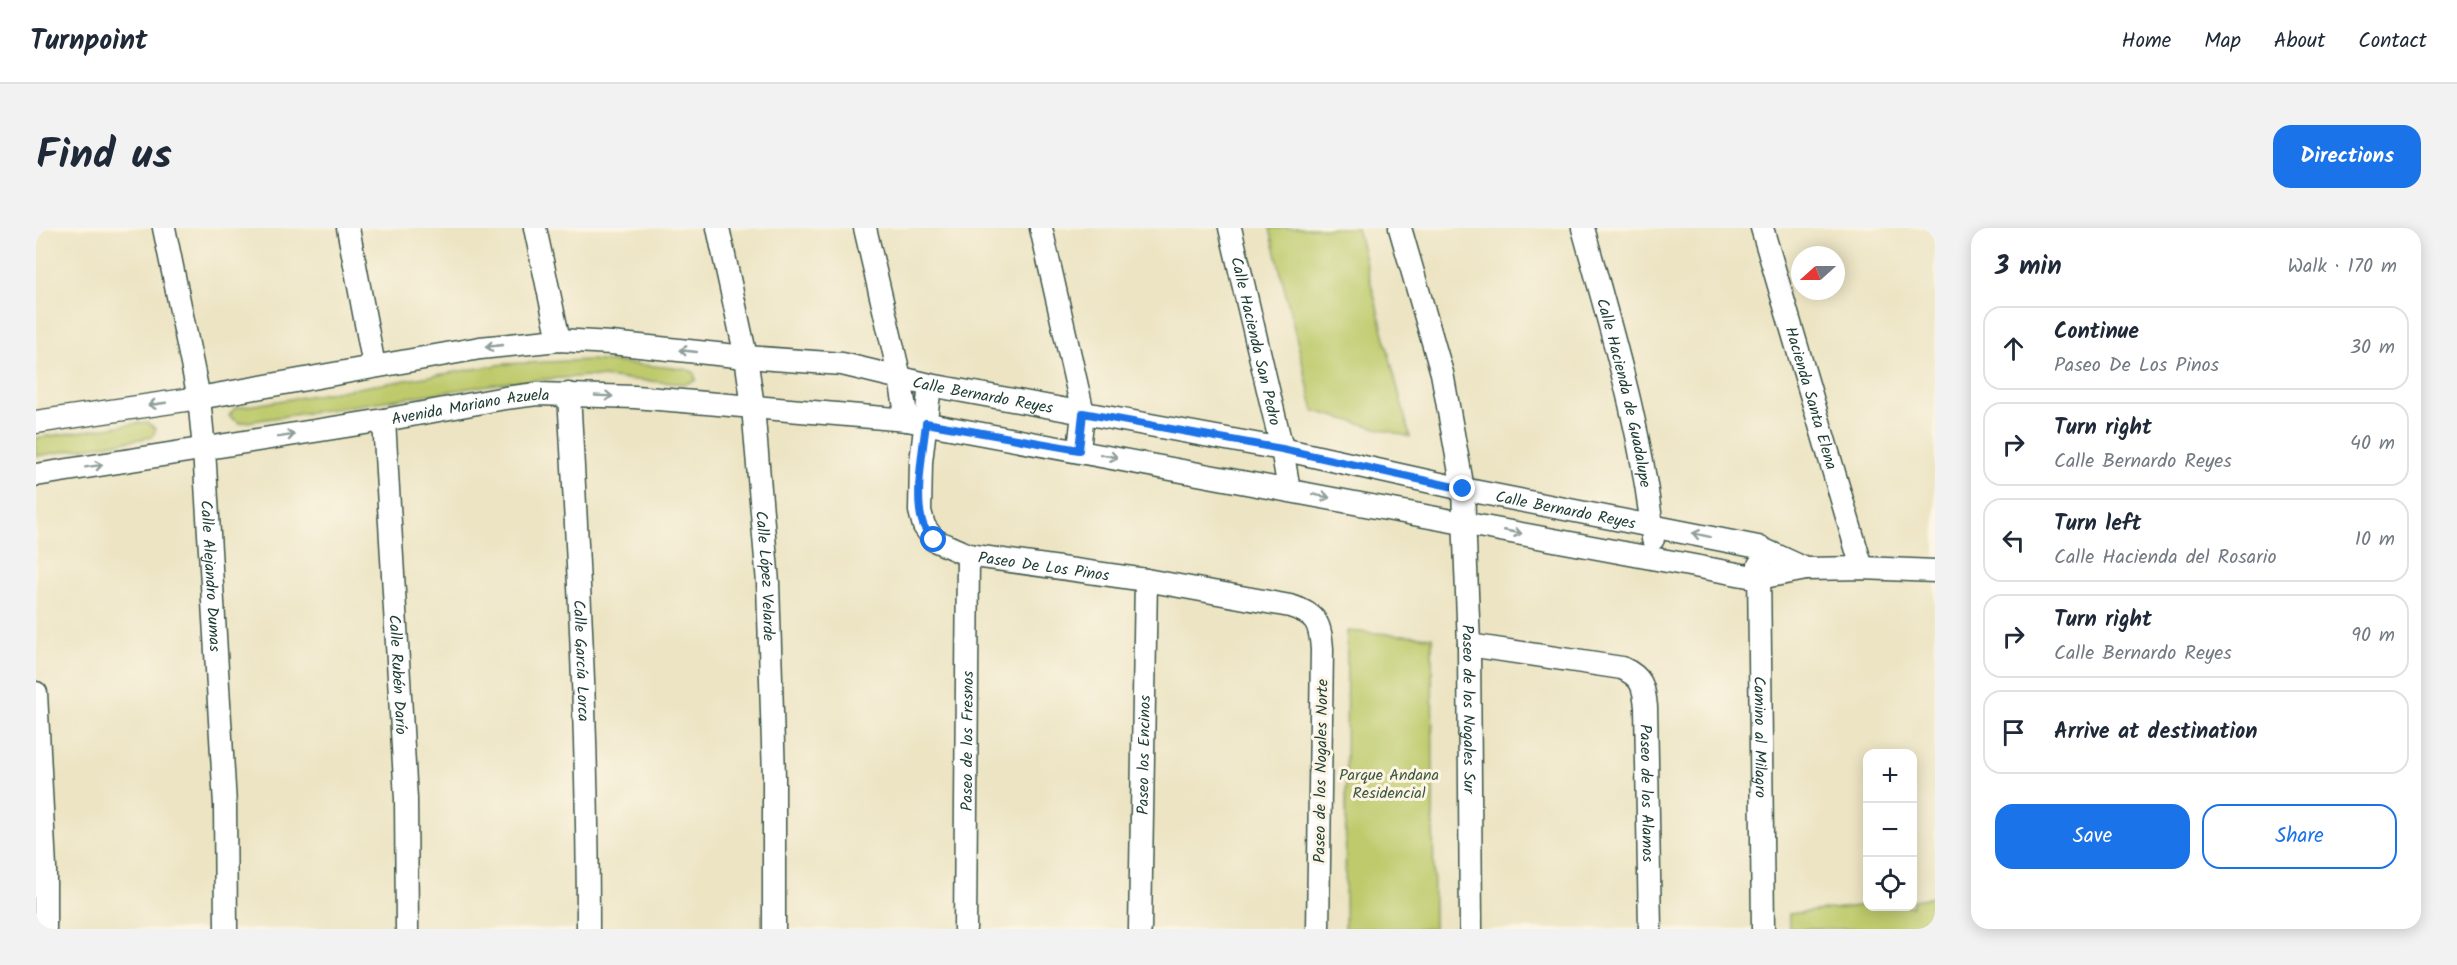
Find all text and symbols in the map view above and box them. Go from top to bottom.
text: Turnpoint [30,19,148,64]
text: Home [2122,25,2171,58]
text: Map [2204,25,2241,58]
text: About [2274,25,2325,58]
text: Contact [2358,25,2427,58]
text: Find us [36,123,172,190]
button: Directions [2273,125,2421,188]
north arrow [1791,246,1845,300]
text: 3 min [1995,246,2062,288]
text: Walk · 170 m [2287,251,2397,283]
street label: Calle Hacienda San Pedro [1223,254,1287,428]
street label: Calle Hacienda de Guadalupe [1589,295,1657,489]
text: Continue [2054,315,2139,350]
street label: Hacienda Santa Elena [1778,324,1843,473]
icon: ahead [1997,332,2030,365]
text: 30 m [2350,332,2395,364]
one-way arrow [484,341,504,352]
one-way arrow [678,345,698,356]
text: Paseo De Los Pinos [2054,350,2219,382]
street label: Calle Bernardo Reyes [910,370,1055,421]
street label: Avenida Mariano Azuela [390,383,550,432]
one-way arrow [593,390,613,401]
one-way arrow [147,399,167,410]
text: Turn right [2054,411,2152,446]
icon: right [1997,428,2030,461]
text: 40 m [2350,428,2395,460]
one-way arrow [276,430,296,441]
text: Calle Bernardo Reyes [2054,446,2232,478]
one-way arrow [1099,451,1118,462]
one-way arrow [83,461,103,472]
route end [1449,475,1475,501]
street label: Calle Bernardo Reyes [1493,485,1638,537]
one-way arrow [1311,491,1331,502]
street label: Calle Alejandro Dumas [193,500,227,653]
text: Turn left [2054,507,2141,542]
street label: Calle López Velarde [748,510,781,642]
icon: left [1997,524,2030,557]
text: 10 m [2355,524,2395,556]
route start [920,526,946,552]
one-way arrow [1503,527,1522,538]
one-way arrow [1692,529,1711,540]
text: Calle Hacienda del Rosario [2054,542,2277,574]
street label: Paseo De Los Pinos [976,546,1111,589]
street label: Calle García Lorca [566,599,595,722]
text: Turn right [2054,603,2152,638]
street label: Calle Rubén Darío [381,614,413,735]
icon: right [1997,620,2030,653]
text: 90 m [2351,620,2395,652]
street label: Paseo de los Nogales Sur [1454,624,1481,795]
text: Calle Bernardo Reyes [2054,638,2232,670]
street label: Paseo de los Fresnos [955,671,981,811]
street label: Camino al Milagro [1746,676,1773,798]
street label: Paseo de los Nogales Norte [1307,679,1336,863]
street label: Paseo los Encinos [1131,695,1158,815]
text: Arrive at destination [2054,715,2257,750]
icon: arrive [1997,716,2030,749]
street label: Paseo de los Alamos [1632,724,1660,863]
map controls [1863,749,1917,911]
button: + [1863,749,1917,803]
park label: Parque Andana Residencial [1339,763,1439,806]
button: − [1863,803,1917,857]
button: Save [1995,804,2190,869]
button: Share [2202,804,2397,869]
button: locate [1863,857,1917,911]

